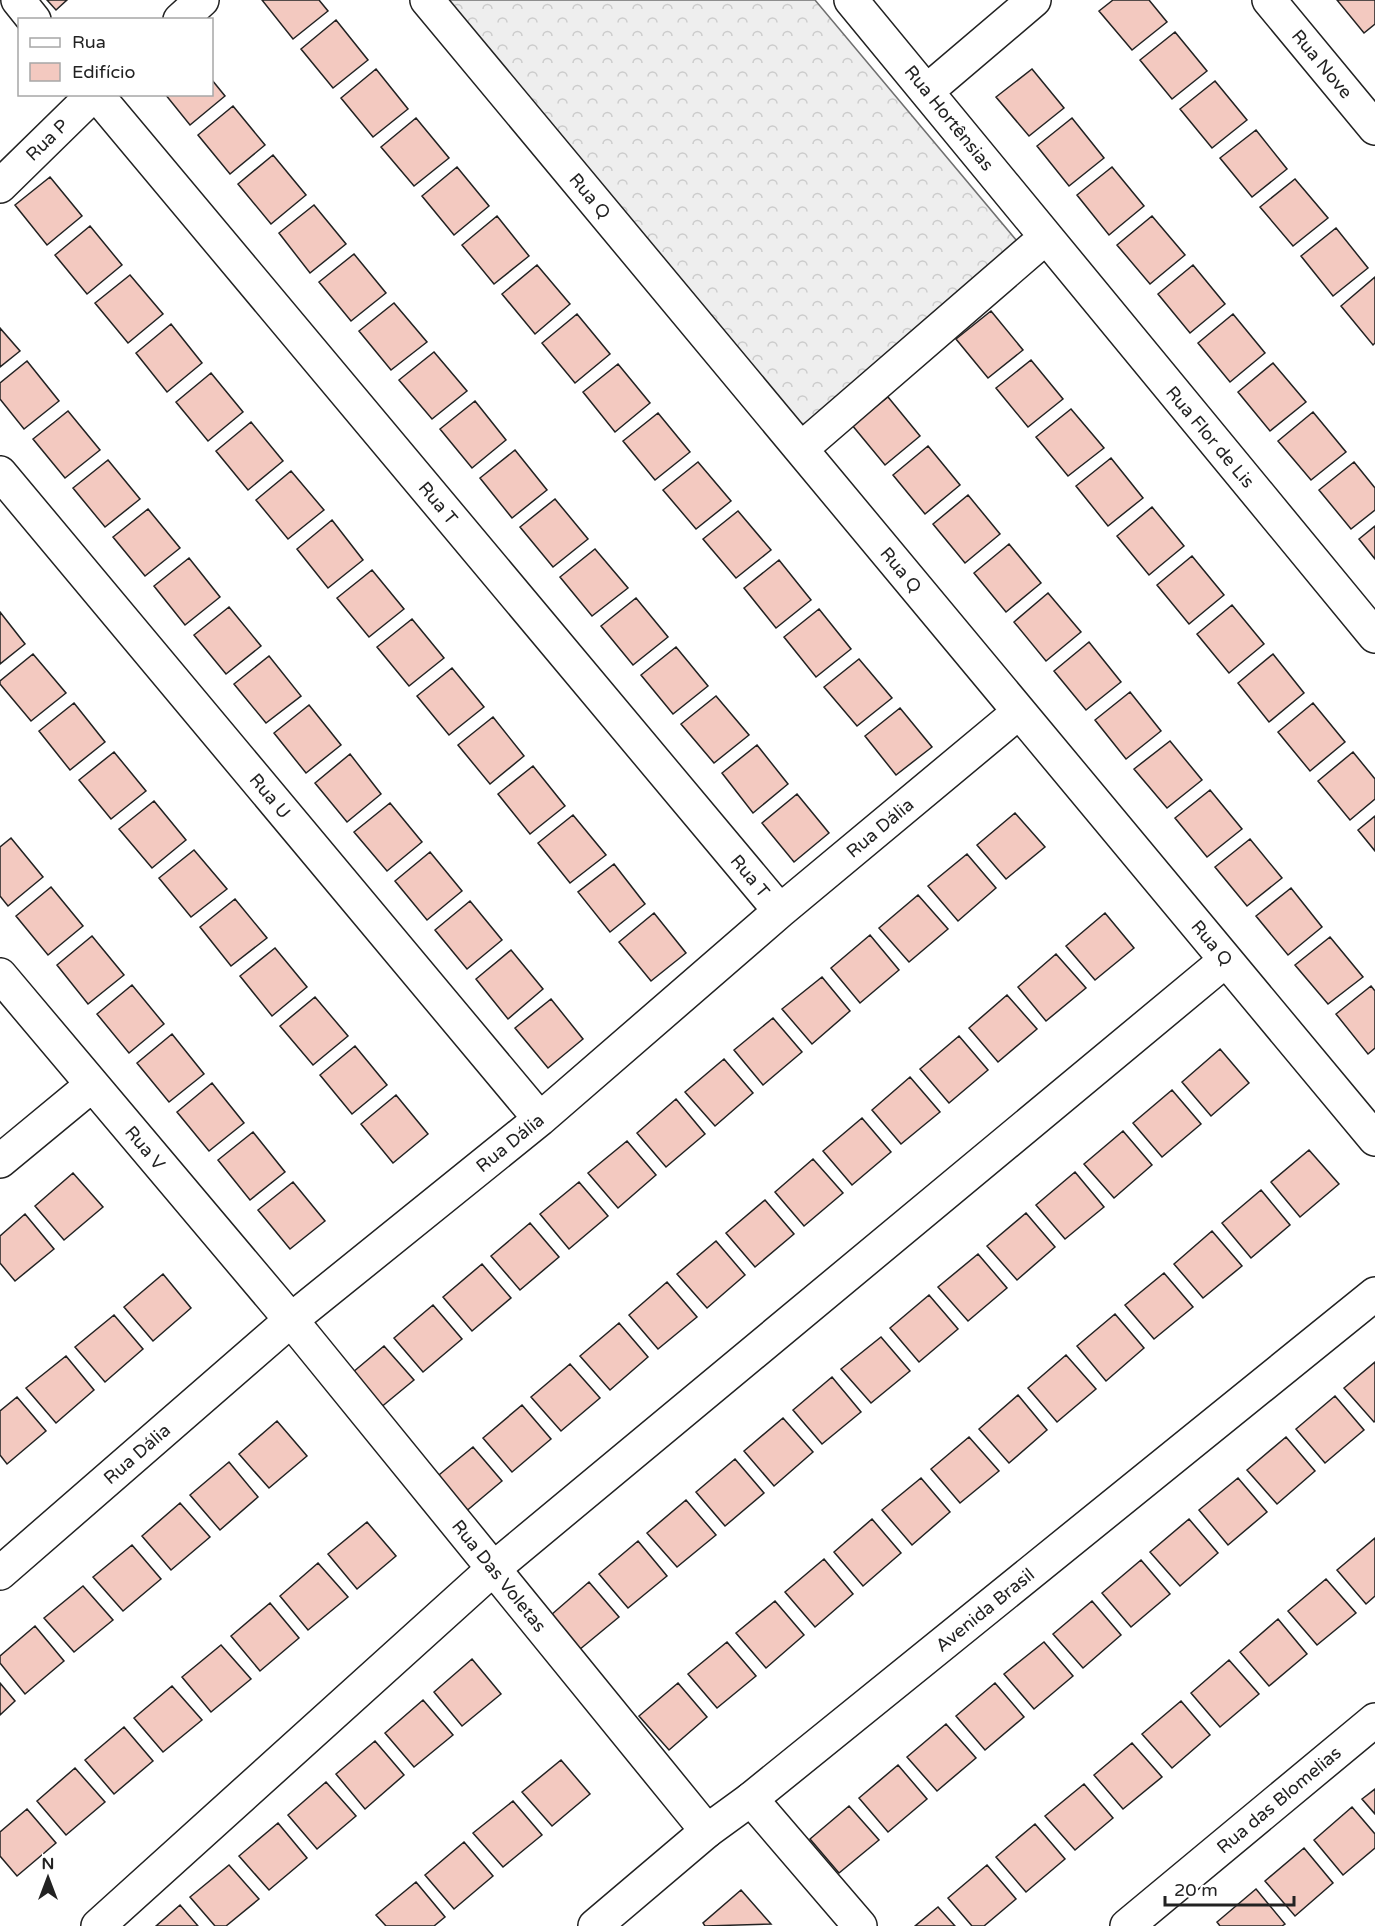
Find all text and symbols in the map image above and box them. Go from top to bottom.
legend [18,18,213,96]
street label: Rua Nove [1287,25,1357,103]
text: Rua [72,31,106,53]
text: Edifício [72,61,136,83]
street label: Rua Hortênsias [900,61,998,175]
street label: Rua P [21,114,73,166]
street label: Rua Q [564,169,616,223]
street label: Rua Flor de Lis [1161,382,1259,492]
street label: Rua T [414,477,462,529]
street label: Rua Q [875,543,927,597]
street label: Rua U [245,769,295,823]
street label: Rua Dália [842,794,918,862]
street label: Rua T [726,850,774,902]
street label: Rua Q [1186,916,1238,970]
street label: Rua Dália [472,1109,548,1177]
street label: Rua V [120,1121,170,1175]
street label: Rua Dália [99,1419,175,1489]
street label: Rua Das Voletas [447,1515,551,1637]
street label: Avenida Brasil [931,1563,1039,1657]
street label: Rua das Blomelias [1212,1742,1346,1858]
north arrow [18,1848,78,1908]
text: N [42,1854,54,1874]
scale bar [1165,1869,1294,1907]
text: 20 m [1174,1879,1218,1901]

